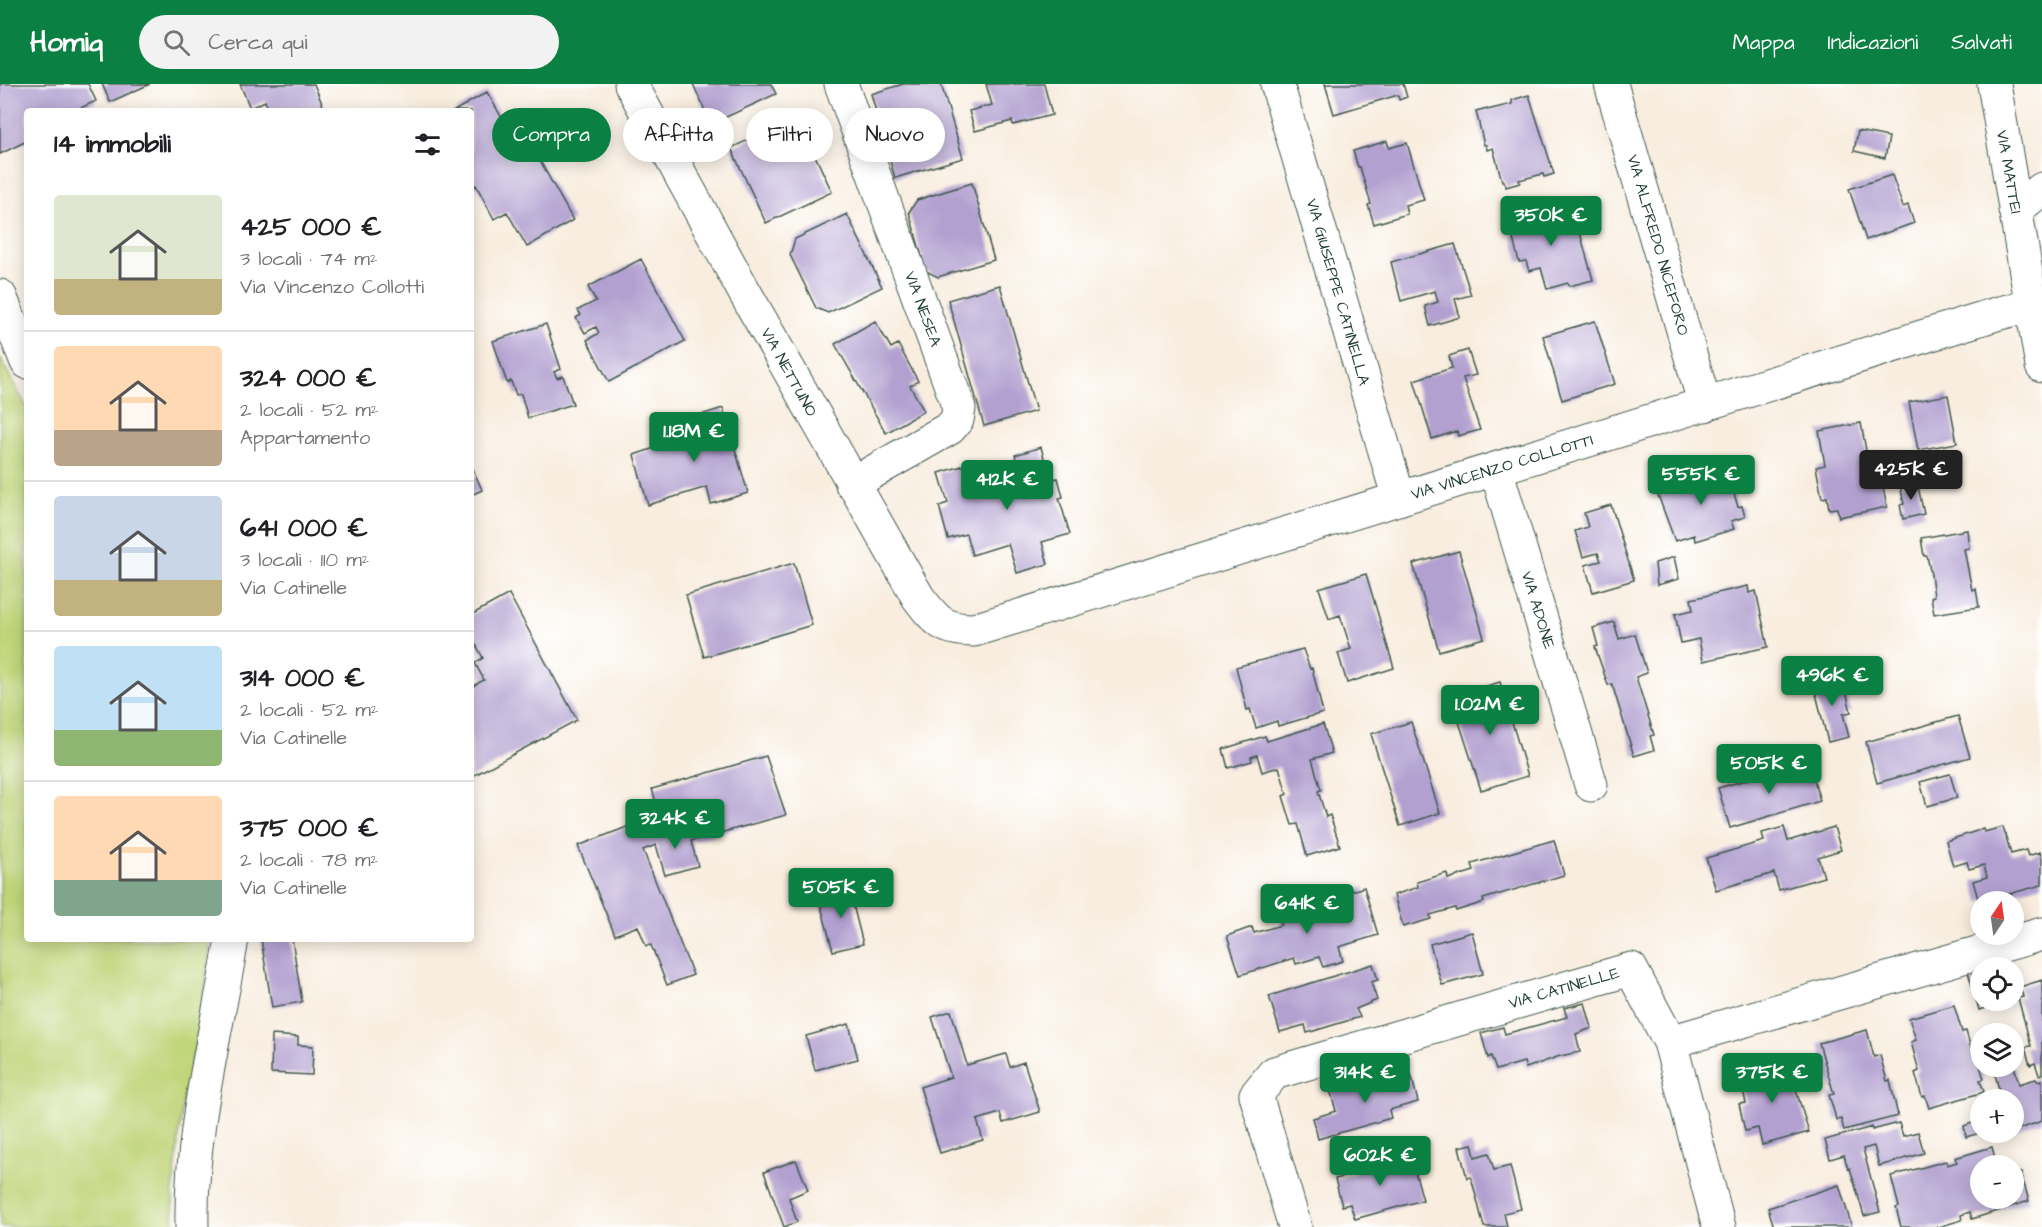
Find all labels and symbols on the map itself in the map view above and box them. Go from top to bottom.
street label: VIA MATTEI [1991,129,2027,215]
street label: VIA ALFREDO NICEFORO [1622,152,1694,338]
street label: VIA GIUSEPPE CATINELLA [1301,196,1375,388]
pin: 350K € [1502,196,1600,247]
street label: VIA NESEA [899,268,947,350]
street label: VIA NETTUNO [756,324,823,421]
pin: 1.18M € [639,412,749,463]
street label: VIA VINCENZO COLLOTTI [1408,429,1596,505]
pin: 425K € [1862,450,1960,501]
pin: 555K € [1652,455,1750,506]
pin: 412K € [958,460,1056,511]
street label: VIA ADONE [1516,569,1560,652]
pin: 496K € [1783,656,1881,707]
pin: 1.02M € [1435,685,1545,736]
pin: 505K € [1720,744,1818,795]
pin: 324K € [626,799,724,850]
pin: 505K € [792,868,890,919]
pin: 641K € [1258,884,1356,935]
north arrow [1970,891,2024,945]
street label: VIA CATINELLE [1506,962,1622,1014]
pin: 314K € [1316,1053,1414,1104]
pin: 375K € [1723,1053,1821,1104]
pin: 602K € [1331,1136,1429,1187]

